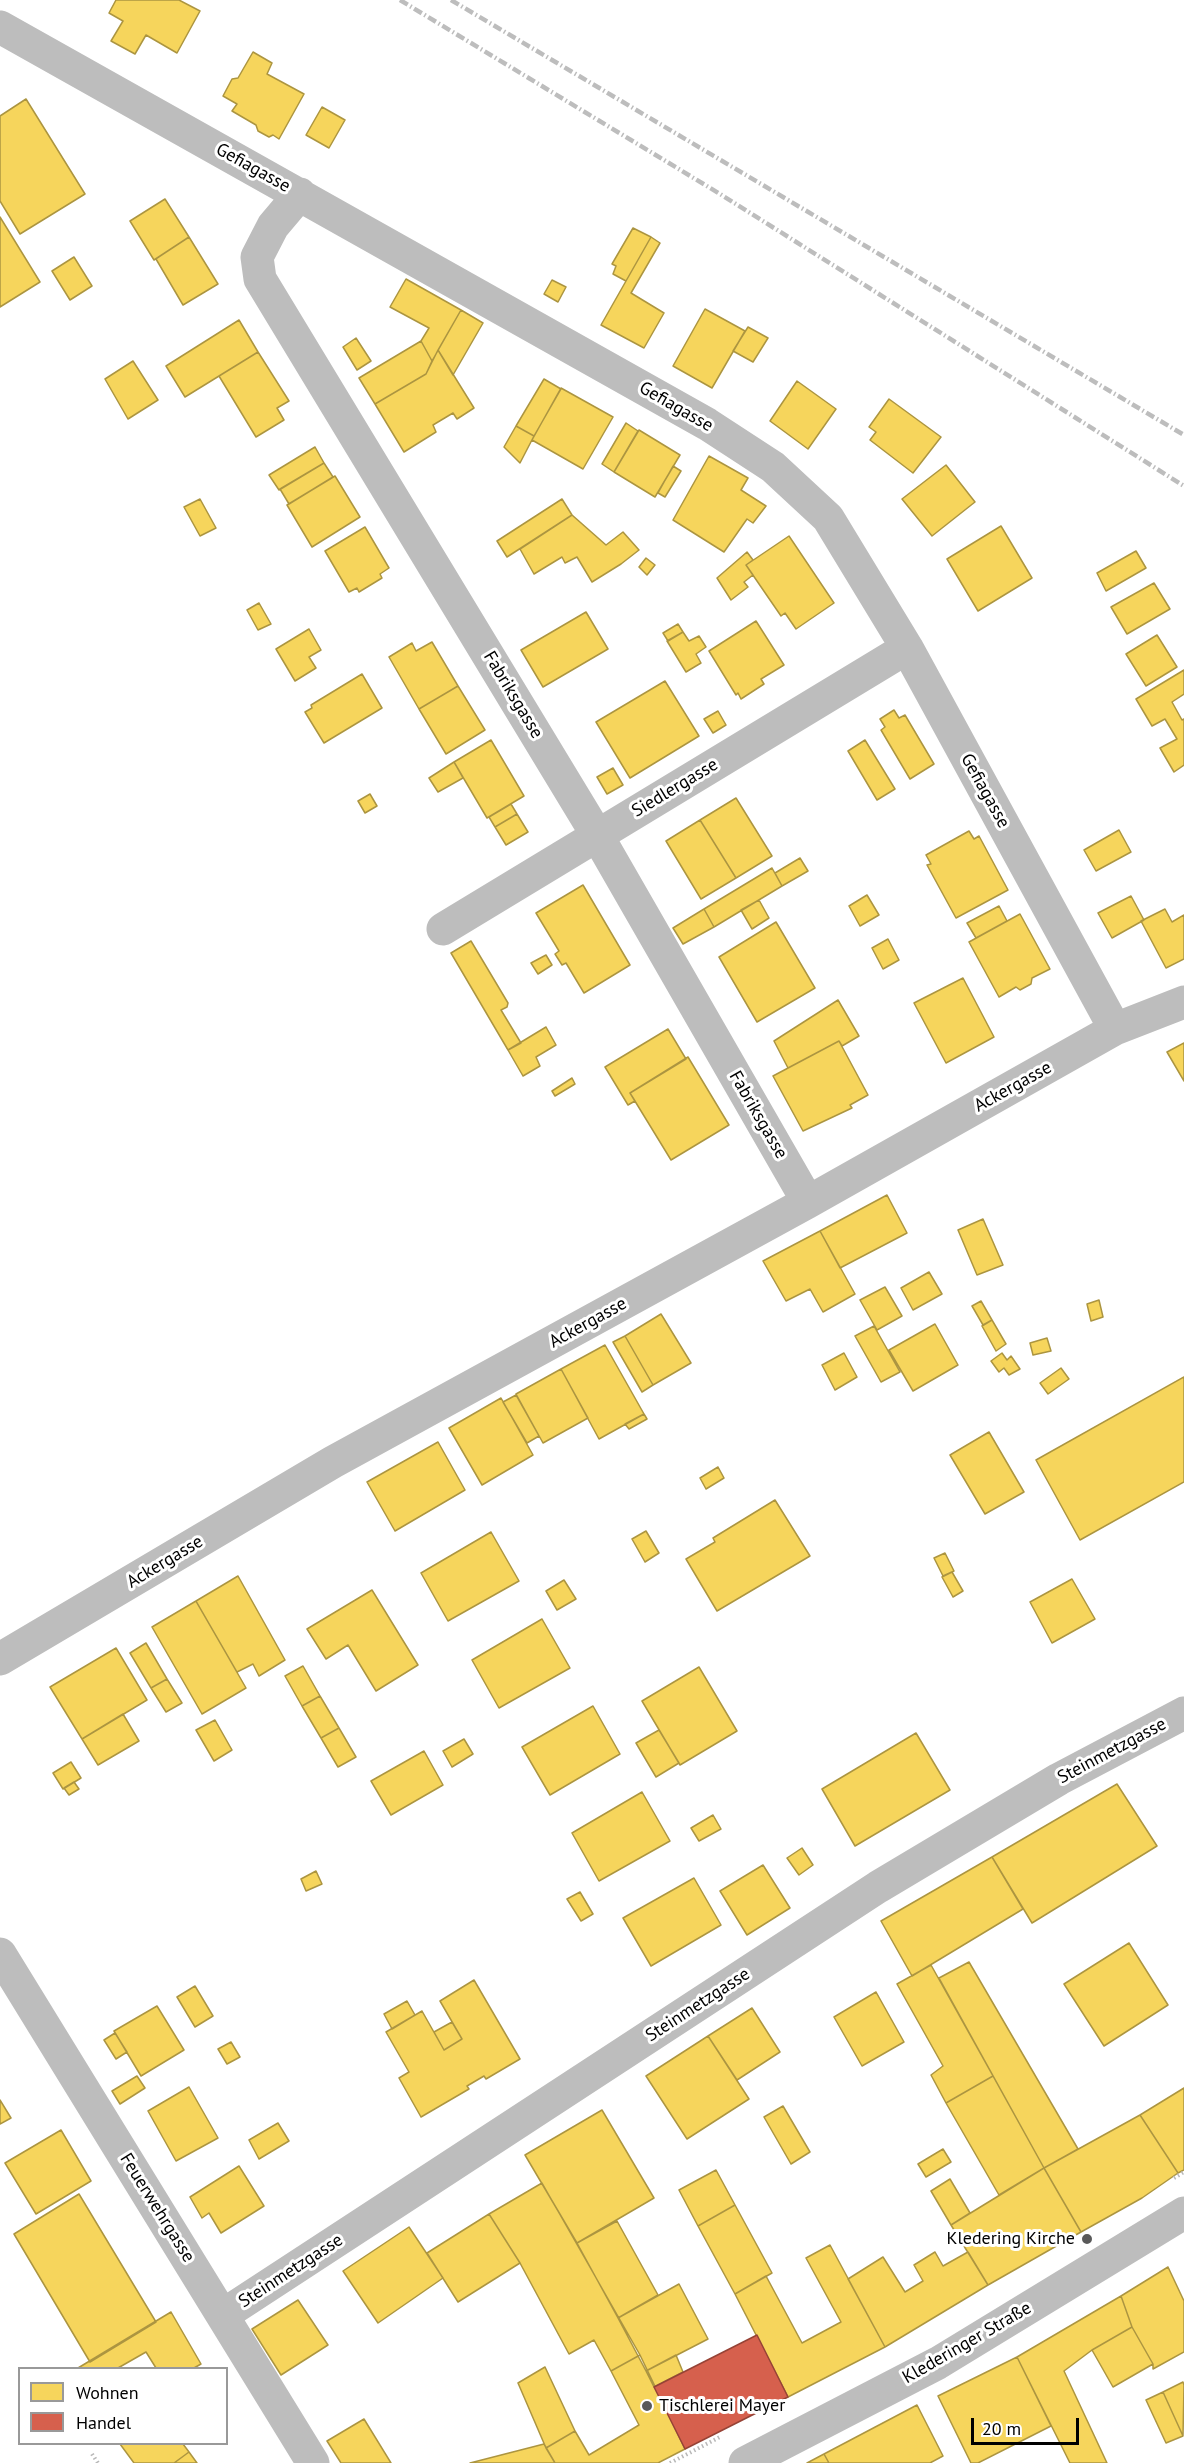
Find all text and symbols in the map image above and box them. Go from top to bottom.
street label: Gefiagasse [212,139,294,197]
street label: Gefiagasse [635,377,717,437]
street label: Fabriksgasse [479,647,547,743]
street label: Gefiagasse [956,750,1014,832]
street label: Siedlergasse [628,754,722,822]
street label: Ackergasse [971,1057,1055,1117]
street label: Fabriksgasse [724,1067,792,1163]
street label: Ackergasse [546,1293,630,1353]
street label: Ackergasse [123,1531,207,1593]
street label: Steinmetzgasse [1054,1713,1170,1789]
street label: Steinmetzgasse [642,1963,754,2047]
street label: Feuerwehrgasse [115,2150,199,2266]
place label: Kledering Kirche [946,2228,1075,2250]
street label: Steinmetzgasse [235,2229,347,2313]
marker: Kledering Kirche [1080,2232,1094,2246]
street label: Klederinger Straße [899,2297,1035,2389]
legend [18,2367,228,2445]
text: Wohnen [76,2381,138,2404]
place label: Tischlerei Mayer [659,2395,785,2417]
marker: Tischlerei Mayer [640,2399,654,2413]
scale bar [974,2406,1082,2444]
text: Handel [76,2411,131,2434]
text: 20 m [982,2417,1021,2440]

